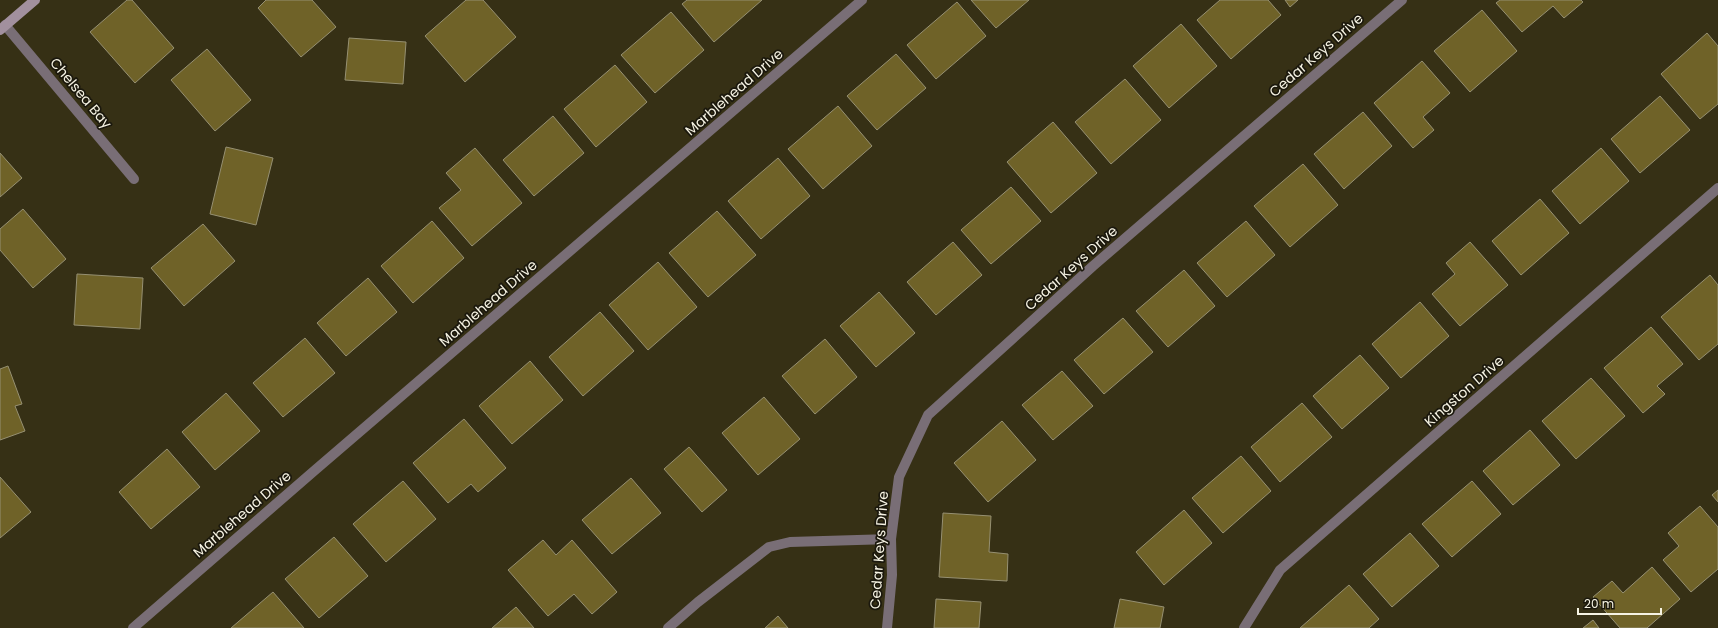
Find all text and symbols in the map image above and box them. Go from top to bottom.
street label: Cedar Keys Drive [1265,8,1368,101]
street label: Marblehead Drive [681,44,787,140]
street label: Chelsea Bay [45,53,117,133]
street label: Cedar Keys Drive [1020,221,1122,315]
street label: Marblehead Drive [435,255,541,351]
street label: Kingston Drive [1420,351,1508,431]
street label: Marblehead Drive [189,466,295,562]
street label: Cedar Keys Drive [865,490,893,610]
scale bar [1578,590,1661,616]
text: 20 m [1584,595,1614,612]

